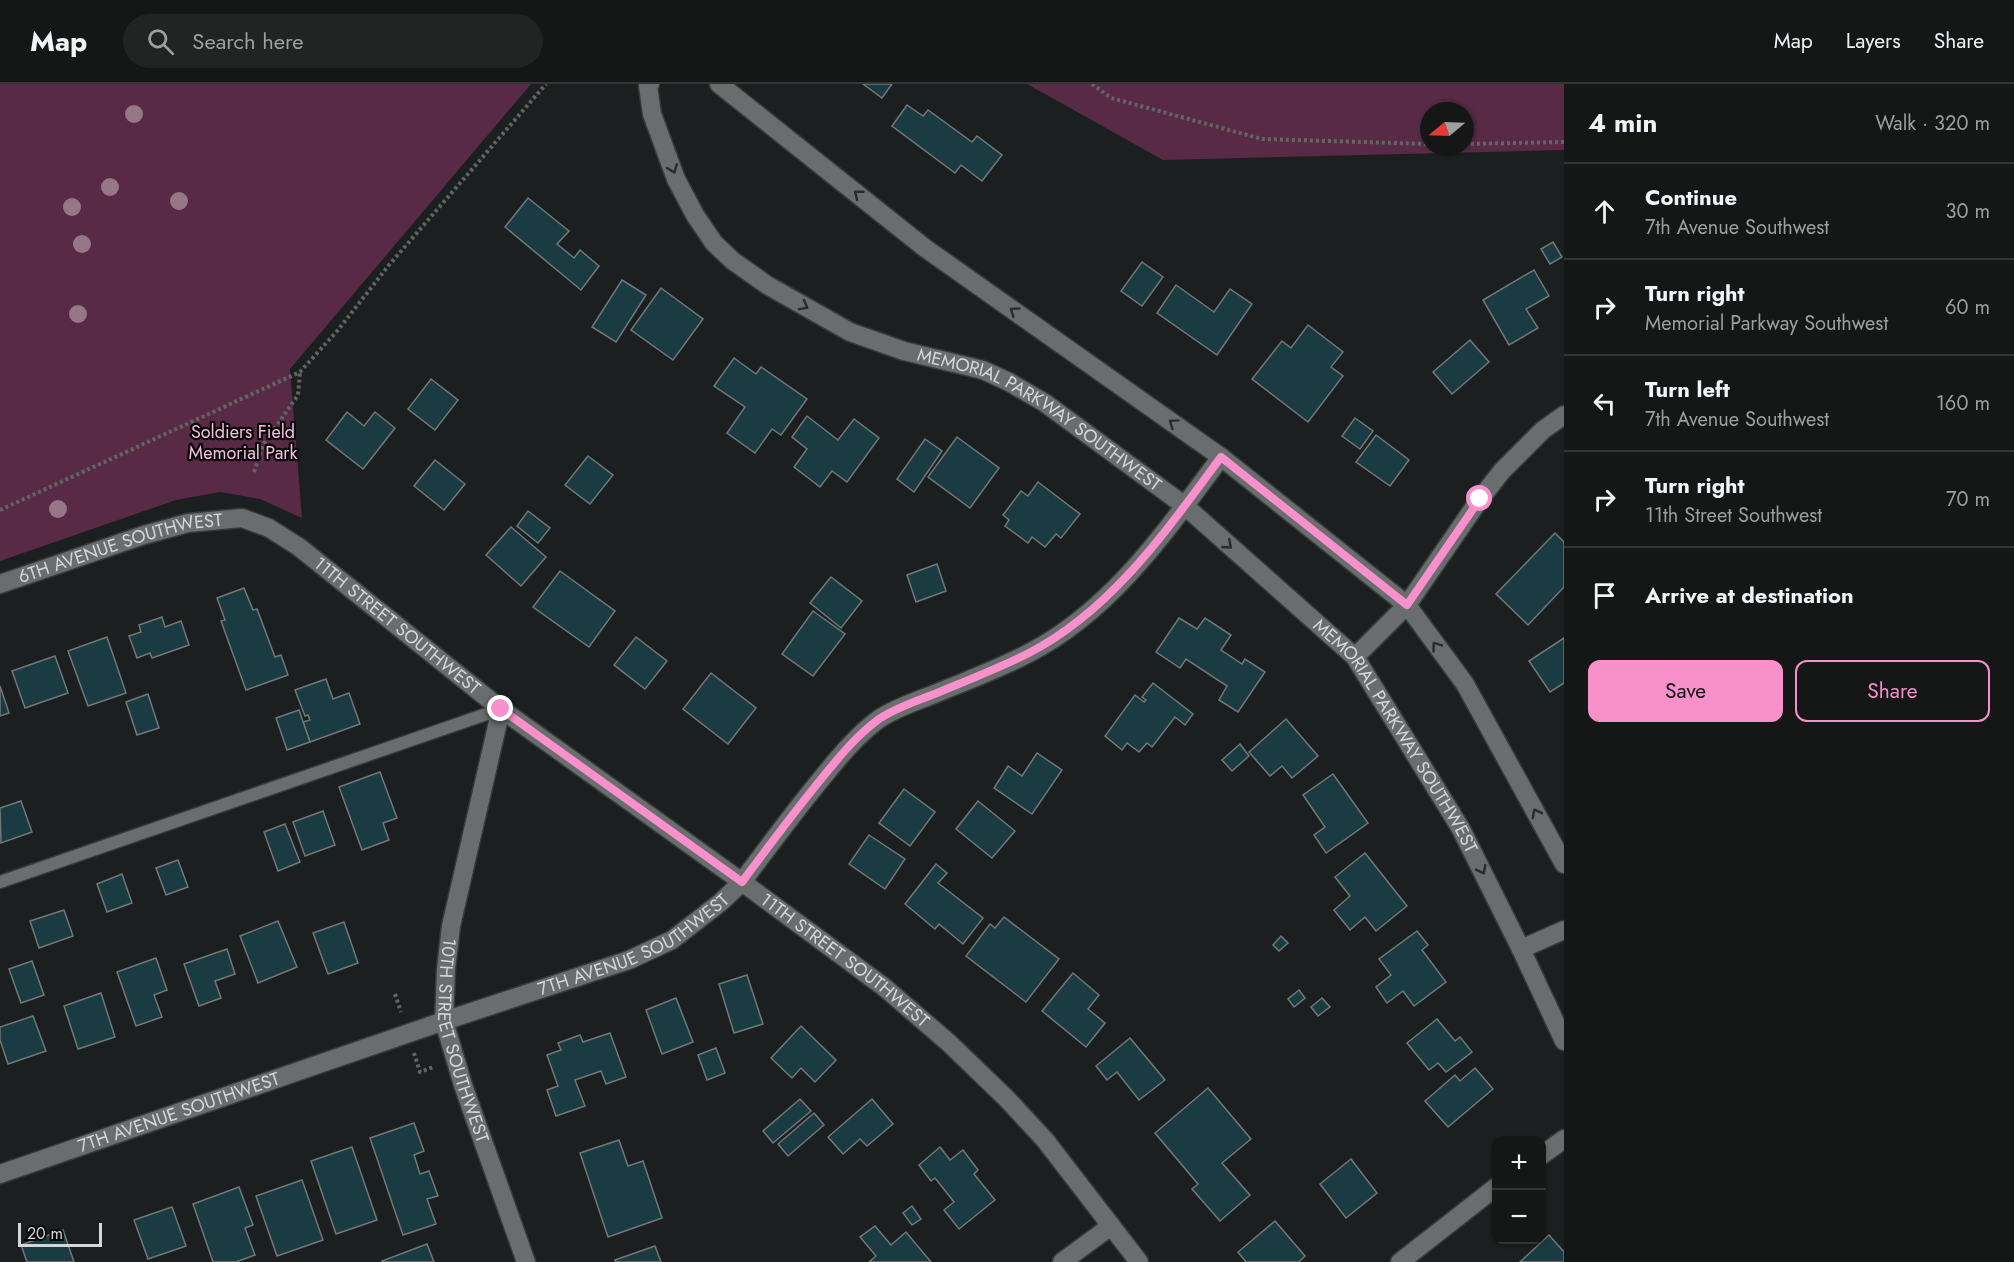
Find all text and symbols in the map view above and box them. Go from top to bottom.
search box [123,14,543,68]
text: Map [30,21,87,62]
icon: search [144,25,177,58]
text: Search here [192,25,304,57]
text: Map [1774,26,1813,56]
text: Layers [1846,26,1901,56]
text: Share [1934,26,1984,56]
north arrow [1420,102,1474,156]
text: 4 min [1588,104,1657,142]
text: Walk · 320 m [1875,109,1990,138]
one-way arrow [665,163,678,174]
text: Continue [1645,181,1737,213]
one-way arrow [854,191,865,202]
icon: ahead [1588,195,1621,228]
text: 30 m [1945,197,1990,226]
text: 7th Avenue Southwest [1645,213,1829,242]
text: Turn right [1645,277,1745,309]
icon: right [1588,291,1621,324]
text: 60 m [1945,293,1990,322]
one-way arrow [798,299,808,310]
one-way arrow [1010,307,1021,318]
text: Memorial Parkway Southwest [1645,309,1888,338]
street label: MEMORIAL PARKWAY SOUTHWEST [915,342,1167,498]
text: Turn left [1645,373,1730,405]
icon: left [1588,387,1621,420]
text: 160 m [1936,389,1990,418]
text: 7th Avenue Southwest [1645,405,1829,434]
park label: Soldiers Field Memorial Park [189,419,297,466]
one-way arrow [1169,419,1180,430]
text: Turn right [1645,469,1745,501]
icon: right [1588,483,1621,516]
route start [1466,485,1492,511]
text: 70 m [1946,485,1990,514]
text: 11th Street Southwest [1645,501,1822,530]
street label: 6TH AVENUE SOUTHWEST [15,507,224,590]
one-way arrow [1222,538,1232,549]
street label: 11TH STREET SOUTHWEST [308,551,487,701]
icon: arrive [1588,579,1621,612]
text: Arrive at destination [1645,579,1854,611]
street label: MEMORIAL PARKWAY SOUTHWEST [1307,613,1484,858]
one-way arrow [1432,641,1443,652]
button: Save [1588,660,1783,722]
button: Share [1795,660,1990,722]
route end [487,695,513,721]
one-way arrow [1532,808,1543,819]
one-way arrow [1474,864,1486,875]
street label: 7TH AVENUE SOUTHWEST [534,887,736,1002]
street label: 11TH STREET SOUTHWEST [755,887,936,1034]
street label: 10TH STREET SOUTHWEST [431,937,496,1147]
street label: 7TH AVENUE SOUTHWEST [74,1065,284,1159]
map controls [1492,1136,1546,1244]
button: + [1492,1136,1546,1190]
button: − [1492,1190,1546,1244]
scale bar [18,1220,102,1248]
text: 20 m [27,1222,63,1245]

